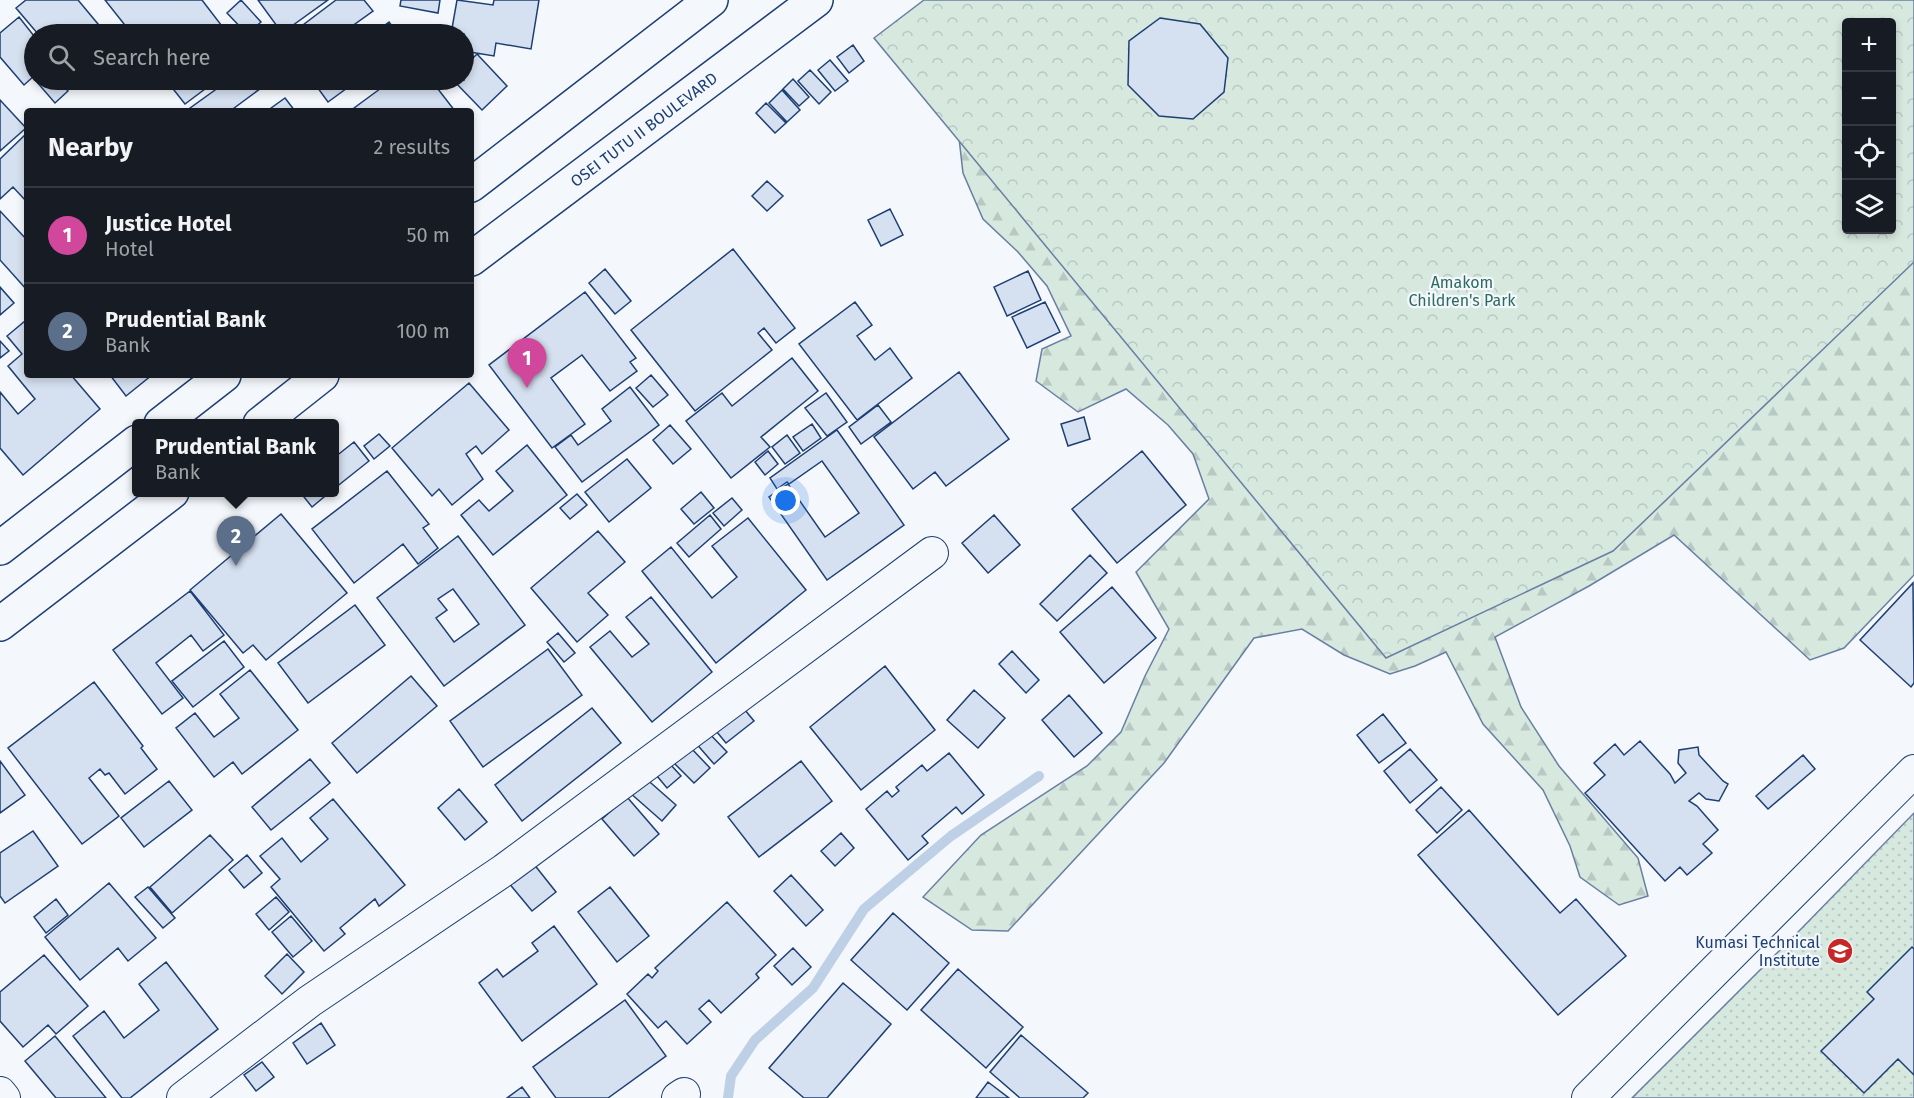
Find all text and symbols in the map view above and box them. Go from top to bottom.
map controls [1842,18,1896,234]
button: + [1842,18,1896,72]
search box [24,24,474,90]
icon: search [45,41,78,74]
text: Search here [93,44,211,71]
street label: OSEI TUTU II BOULEVARD [567,68,721,191]
button: − [1842,72,1896,126]
button: locate [1842,126,1896,180]
text: Nearby [48,132,133,163]
text: 2 results [373,135,450,159]
button: layers [1842,180,1896,234]
text: Justice Hotel [105,210,232,237]
text: 1 [63,223,72,247]
text: 50 m [406,223,450,247]
text: Hotel [105,237,154,261]
park label: Amakom Children's Park [1408,273,1516,310]
text: Prudential Bank [105,306,266,333]
text: 2 [62,319,73,343]
text: 100 m [397,319,450,343]
text: Bank [105,333,150,357]
pin: 1 [508,338,546,388]
popup [132,419,339,497]
text: Prudential Bank [155,433,316,460]
text: Bank [155,460,200,484]
your location [771,486,800,515]
pin: 2 [216,516,256,566]
place label: Kumasi Technical Institute [1695,933,1820,970]
school or university icon: Kumasi Technical Institute [1825,936,1855,966]

